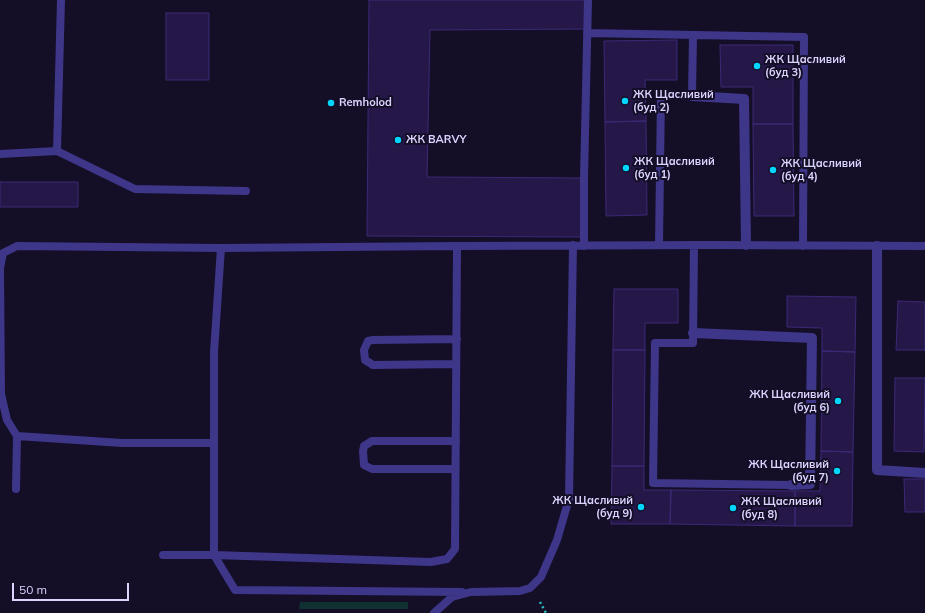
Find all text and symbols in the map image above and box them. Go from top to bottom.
place label: ЖК Щасливий (буд 3) [765,53,846,79]
marker: ЖК Щасливий (буд 3) [752,61,762,71]
place label: ЖК Щасливий (буд 2) [633,88,714,114]
place label: Remholod [339,96,392,110]
marker: ЖК Щасливий (буд 2) [620,96,630,106]
marker: Remholod [326,98,336,108]
place label: ЖК BARVY [406,133,466,147]
marker: ЖК BARVY [393,135,403,145]
place label: ЖК Щасливий (буд 1) [634,155,715,181]
place label: ЖК Щасливий (буд 4) [781,157,862,183]
marker: ЖК Щасливий (буд 1) [621,163,631,173]
marker: ЖК Щасливий (буд 4) [768,165,778,175]
place label: ЖК Щасливий (буд 6) [749,388,830,414]
marker: ЖК Щасливий (буд 6) [833,396,843,406]
place label: ЖК Щасливий (буд 7) [748,458,829,484]
marker: ЖК Щасливий (буд 7) [832,466,842,476]
place label: ЖК Щасливий (буд 9) [552,494,633,520]
place label: ЖК Щасливий (буд 8) [741,495,822,521]
marker: ЖК Щасливий (буд 9) [636,502,646,512]
marker: ЖК Щасливий (буд 8) [728,503,738,513]
scale bar [14,575,131,601]
text: 50 m [19,582,47,597]

